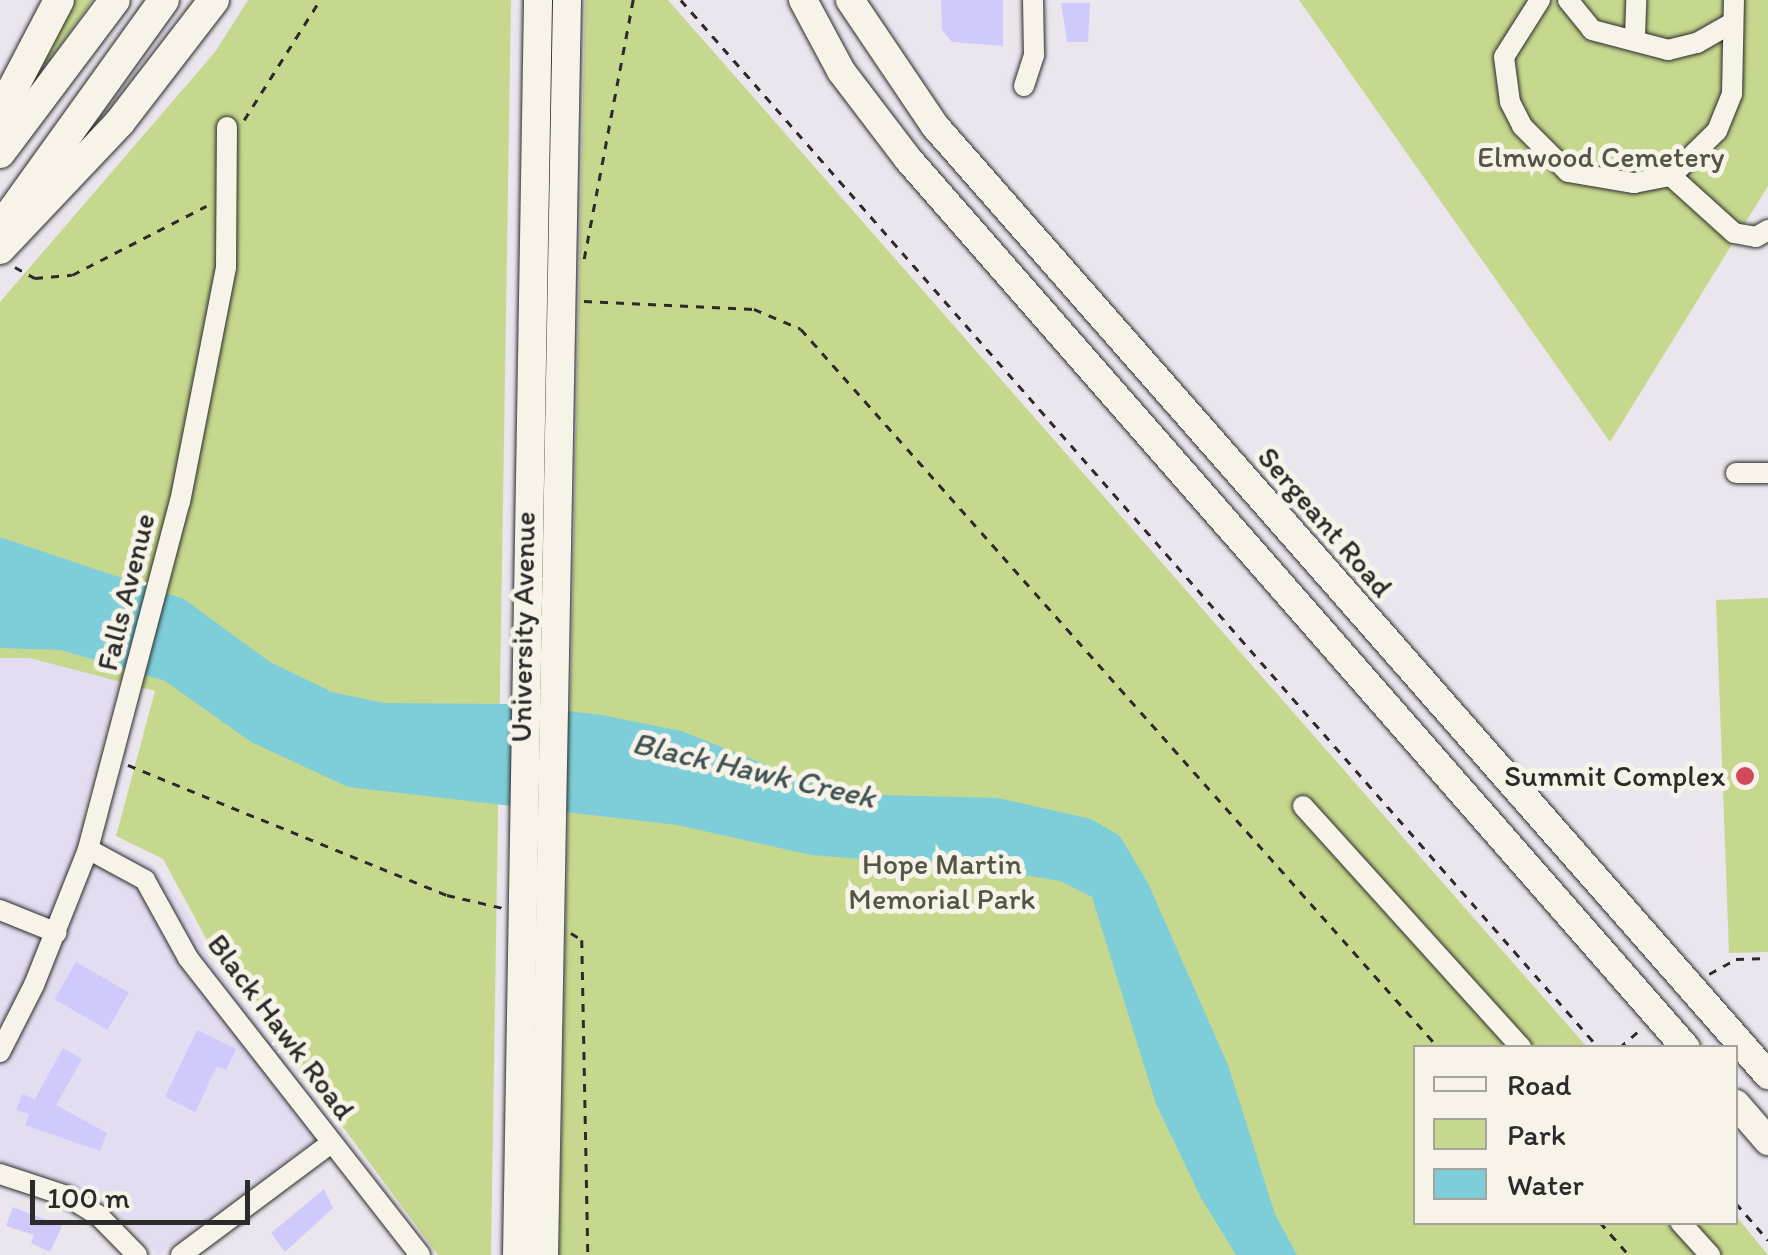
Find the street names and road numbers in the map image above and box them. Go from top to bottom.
street label: Sergeant Road [1250,439,1400,605]
street label: Falls Avenue [89,510,163,674]
street label: University Avenue [503,511,543,743]
street label: Black Hawk Road [200,927,362,1127]

